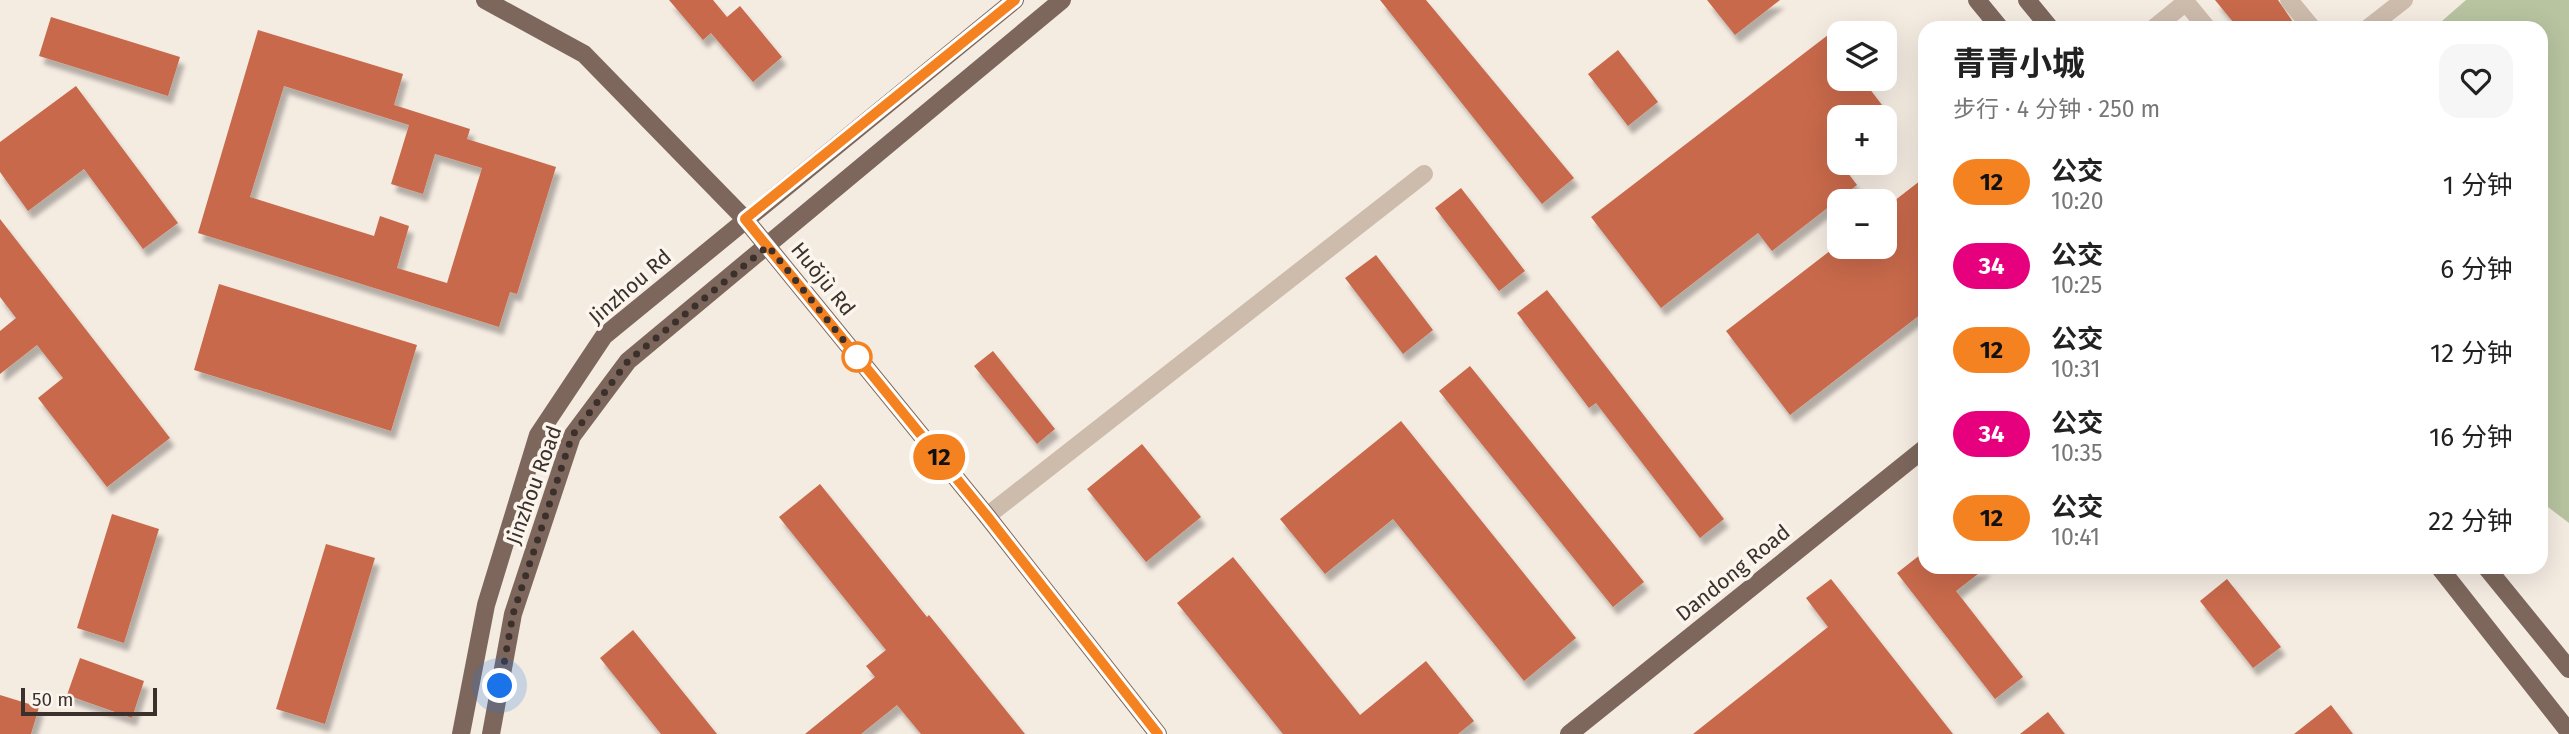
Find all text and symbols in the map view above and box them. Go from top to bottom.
map controls [1827,21,1897,259]
button: layers [1827,21,1897,91]
text: 青青小城 [1953,44,2085,84]
button: heart [2439,44,2513,118]
text: 步行 · 4 分钟 · 250 m [1953,95,2160,123]
button: + [1827,105,1897,175]
text: 公交 [2051,156,2103,187]
text: 12 [1980,168,2003,196]
text: 1 分钟 [2443,170,2513,201]
text: 10:20 [2051,187,2104,215]
button: − [1827,189,1897,259]
street label: Huǒjù Rd [785,237,861,321]
text: 公交 [2051,240,2103,271]
street label: Jinzhou Rd [583,244,677,330]
text: 34 [1979,252,2005,280]
text: 6 分钟 [2440,254,2513,285]
text: 10:25 [2051,271,2102,299]
text: 公交 [2051,324,2103,355]
text: 12 [1980,336,2003,364]
text: 12 分钟 [2430,338,2513,369]
unlabelled marker [842,342,872,372]
text: 10:31 [2051,355,2100,383]
text: 公交 [2051,408,2103,439]
text: 34 [1979,420,2005,448]
street label: Jinzhou Road [500,422,568,548]
text: 16 分钟 [2429,422,2513,453]
line badge: 12 [908,434,970,480]
text: 10:35 [2051,439,2103,467]
text: 12 [927,443,951,471]
text: 公交 [2051,492,2103,523]
text: 12 [1980,504,2003,532]
text: 22 分钟 [2428,506,2513,537]
street label: Dandong Road [1671,519,1795,627]
text: 10:41 [2051,523,2100,551]
your location [482,668,517,703]
scale bar [21,685,158,717]
text: 50 m [32,688,73,711]

